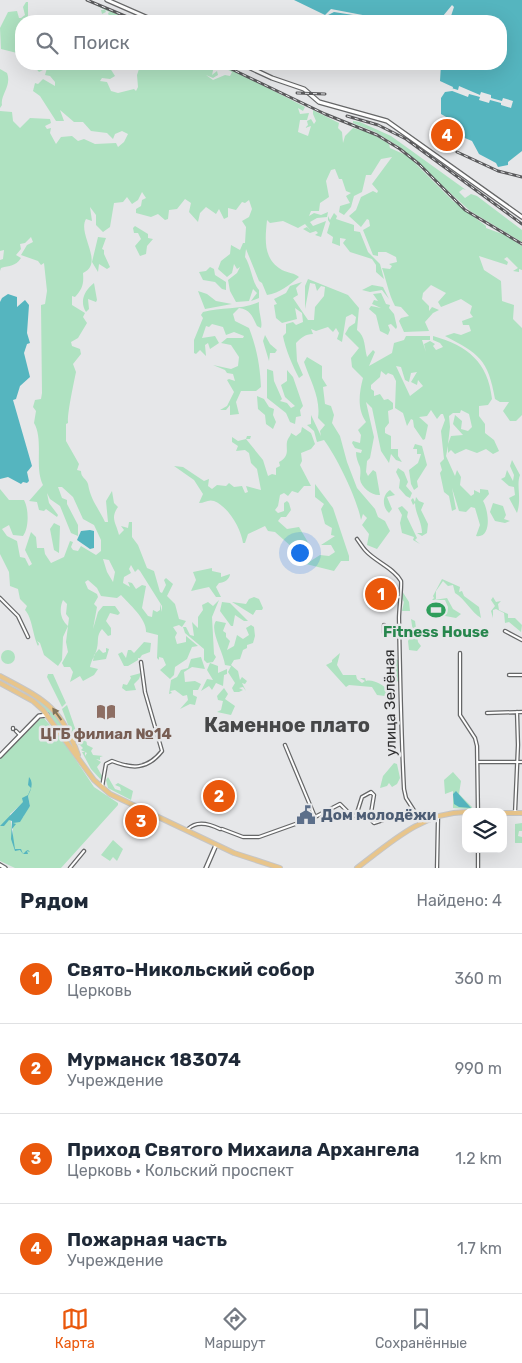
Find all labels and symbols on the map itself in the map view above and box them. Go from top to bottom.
pin: 4 [431,116,463,154]
your location [287,540,313,566]
pin: 1 [365,575,397,613]
sports icon: Fitness House [425,599,447,621]
place label: Fitness House [383,623,489,641]
street label: улица Зелёная [380,649,400,757]
library icon: ЦГБ филиал №14 [95,701,117,723]
one-way arrow [52,707,62,721]
district label: Каменное плато [204,713,370,737]
place label: ЦГБ филиал №14 [40,725,172,743]
pin: 2 [203,777,235,815]
pin: 3 [125,802,157,840]
public building icon: Дом молодёжи [295,804,317,826]
place label: Дом молодёжи [321,806,436,824]

